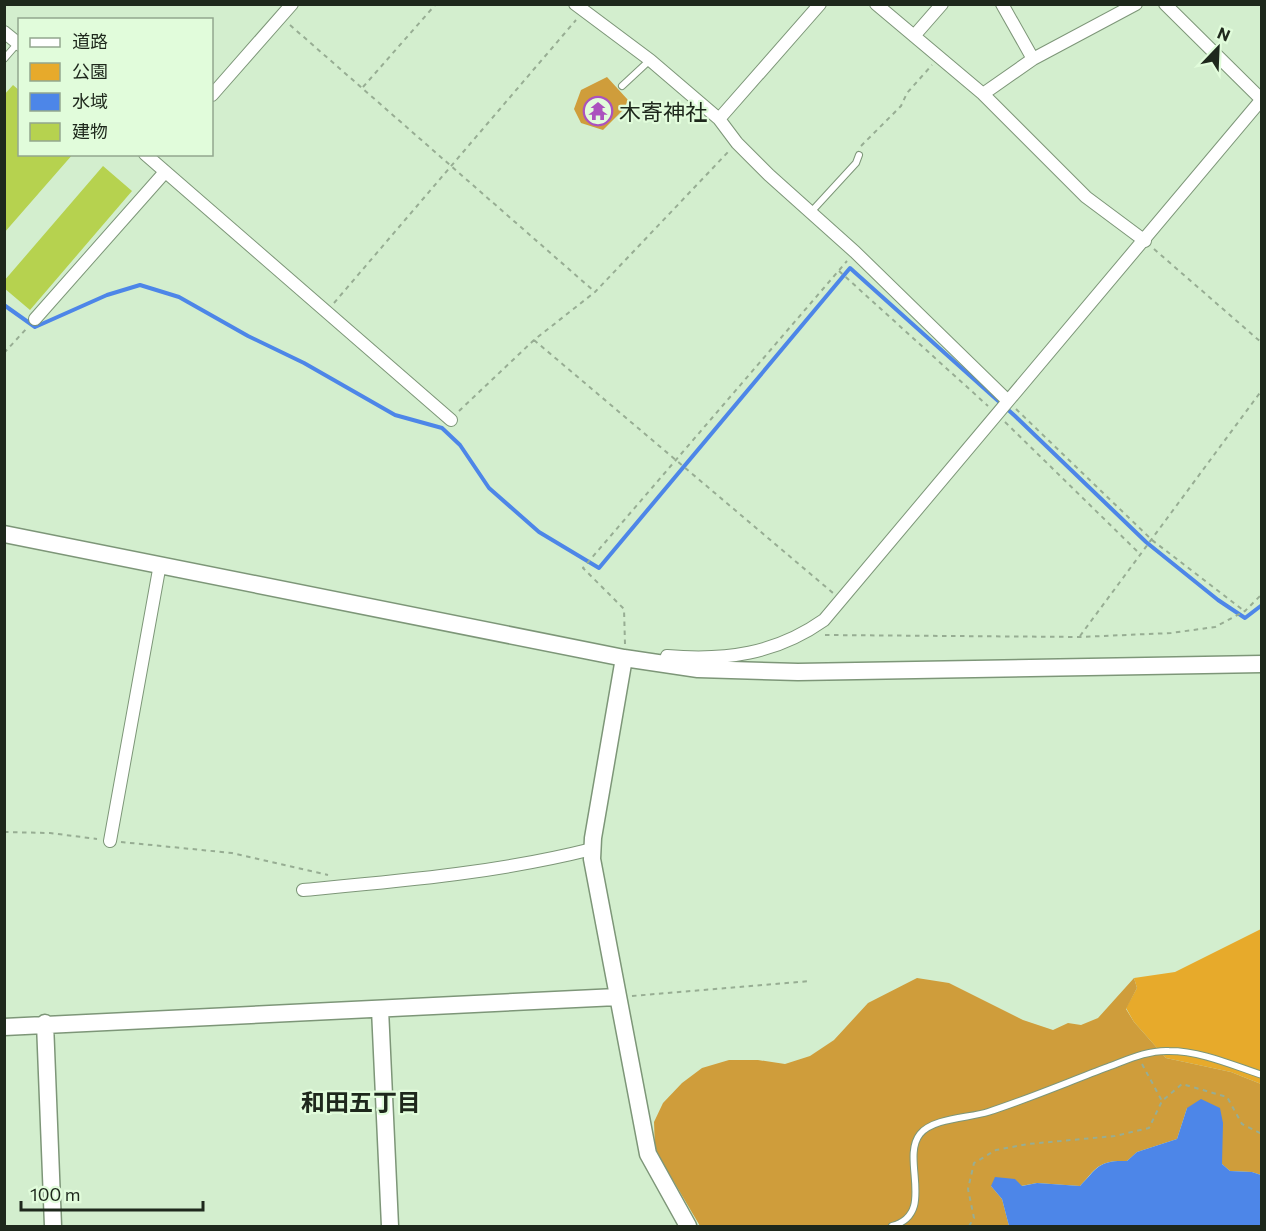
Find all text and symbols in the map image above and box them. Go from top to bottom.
legend [18,18,213,156]
north arrow [1188,18,1248,78]
text: N [1215,23,1233,45]
text: 道路 [72,30,108,52]
text: 公園 [72,60,108,82]
text: 水域 [72,90,108,112]
temple icon: 木寄神社 [582,95,614,127]
place label: 木寄神社 [619,98,707,125]
text: 建物 [72,120,108,142]
district label: 和田五丁目 [301,1087,421,1116]
scale bar [21,1174,202,1212]
text: 100 m [30,1183,80,1205]

